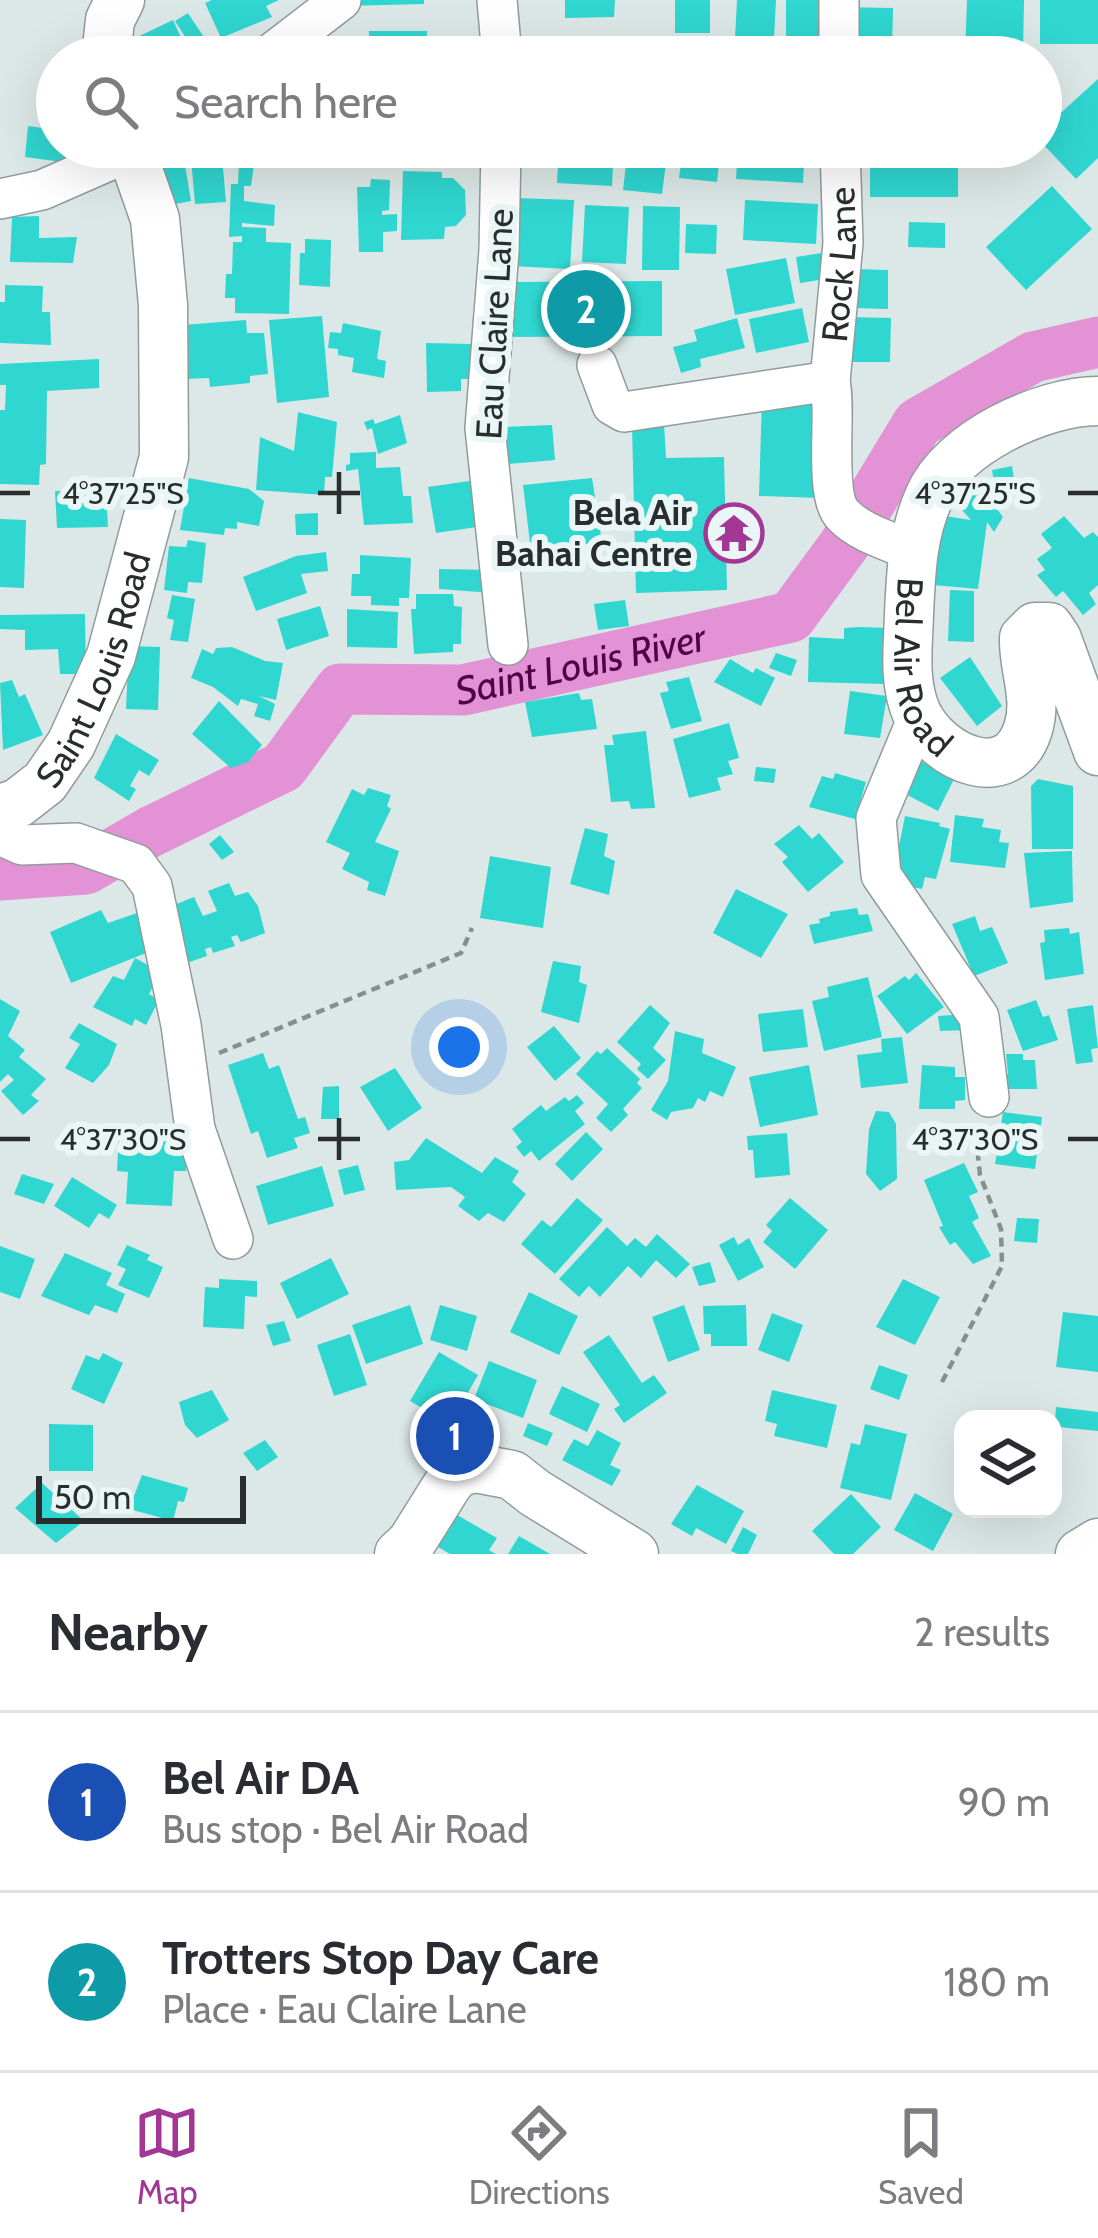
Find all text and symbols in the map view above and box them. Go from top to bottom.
search box [36,36,1062,168]
icon: search [78,69,144,135]
text: Search here [174,75,398,129]
street label: Rock Lane [812,186,865,344]
street label: Eau Claire Lane [466,207,522,441]
pin: 2 [547,264,625,354]
text: 4°37'25"S [62,475,184,512]
text: 4°37'25"S [914,475,1036,512]
place label: Bela Air Bahai Centre [495,490,692,575]
temple icon: Bela Air Bahai Centre [703,502,765,564]
street label: Saint Louis Road [26,547,160,796]
street label: Bel Air Road [885,577,961,766]
water label: Saint Louis River [450,612,712,715]
your location [429,1017,489,1077]
text: 4°37'30"S [60,1121,186,1158]
text: 4°37'30"S [912,1121,1038,1158]
pin: 1 [416,1391,494,1481]
map controls [954,1410,1062,1518]
button: layers [954,1410,1062,1518]
scale bar [36,1470,246,1523]
text: 50 m [54,1477,131,1517]
text: Nearby [48,1601,208,1663]
text: 2 results [914,1608,1050,1656]
text: Bel Air DA [162,1751,359,1805]
text: 1 [80,1778,94,1826]
text: 90 m [958,1778,1050,1826]
text: Bus stop · Bel Air Road [162,1805,529,1853]
text: Trotters Stop Day Care [162,1931,599,1985]
text: 2 [77,1958,97,2006]
text: 180 m [943,1958,1050,2006]
text: Place · Eau Claire Lane [162,1985,527,2033]
tab: Map [134,2100,200,2212]
tab: Directions [469,2100,610,2212]
tab: Saved [878,2100,964,2212]

